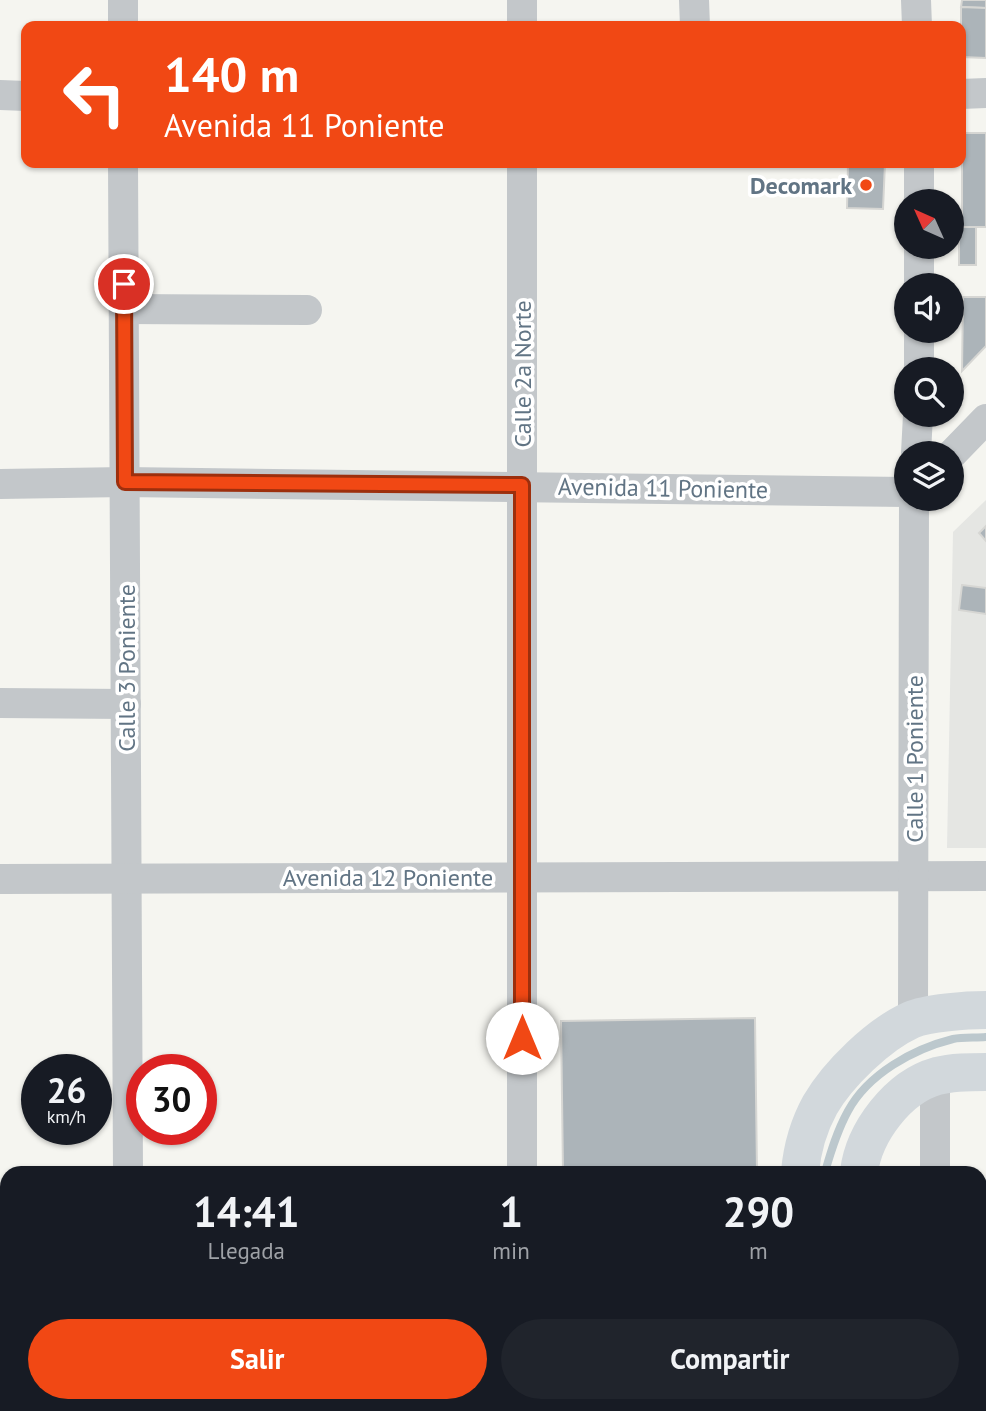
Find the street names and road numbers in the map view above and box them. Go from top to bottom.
street label: Calle 2a Norte [507,300,538,448]
street label: Avenida 11 Poniente [558,471,768,505]
street label: Calle 3 Poniente [111,584,142,752]
street label: Calle 1 Poniente [899,675,930,843]
street label: Avenida 12 Poniente [283,862,493,893]

